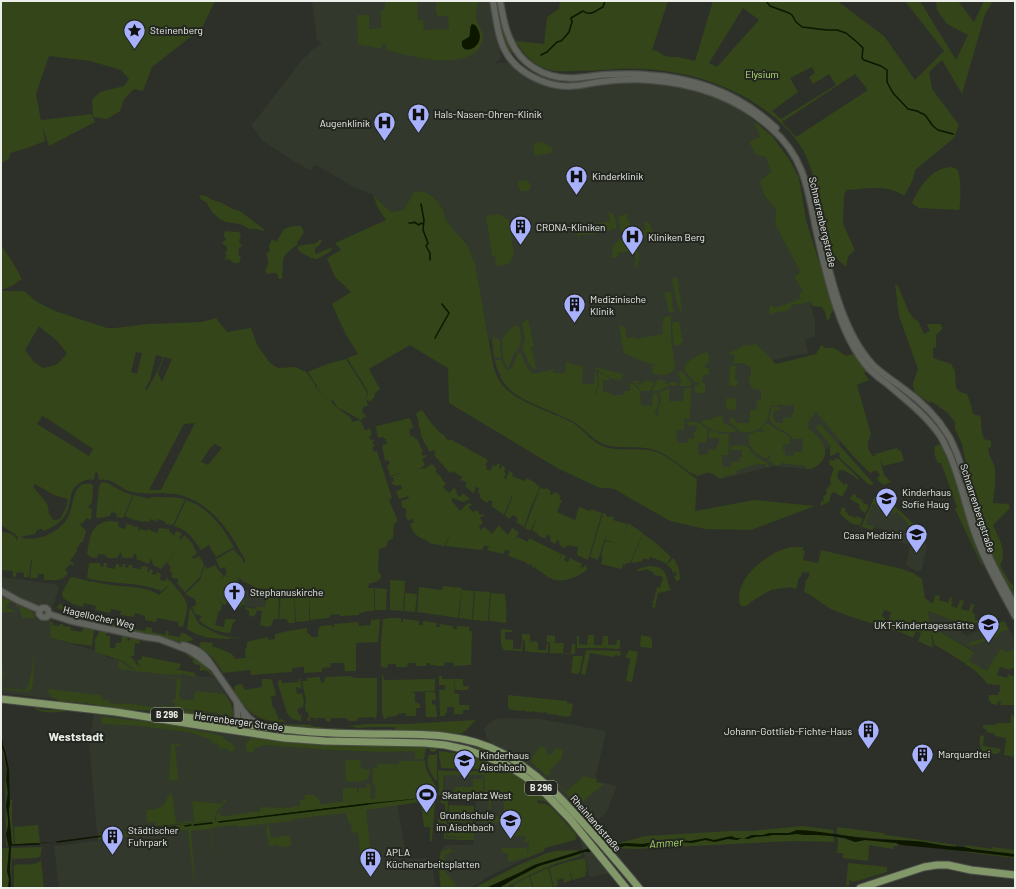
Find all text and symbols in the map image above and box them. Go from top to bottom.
place icon: Steinenberg [121,17,147,50]
place label: Steinenberg [150,24,203,36]
park label: Elysium [745,68,779,80]
hospital icon: Hals-Nasen-Ohren-Klinik [406,101,432,134]
place label: Hals-Nasen-Ohren-Klinik [434,108,542,120]
hospital icon: Augenklinik [372,110,398,143]
place label: Augenklinik [320,117,370,129]
hospital icon: Kinderklinik [564,163,590,196]
place label: Kinderklinik [592,170,643,182]
street label: Schnarrenbergstraße [807,176,839,268]
building icon: CRONA-Kliniken [508,214,534,247]
place label: CRONA-Kliniken [536,221,606,233]
hospital icon: Kliniken Berg [620,224,646,257]
place label: Kliniken Berg [648,231,705,243]
building icon: Medizinische Klinik [561,292,587,325]
place label: Medizinische Klinik [590,293,646,317]
street label: Schnarrenbergstraße [958,462,998,554]
school or university icon: Kinderhaus Sofie Haug [873,485,899,518]
place label: Kinderhaus Sofie Haug [902,486,951,510]
school or university icon: Casa Medizini [904,522,930,555]
place label: Casa Medizini [844,529,902,541]
church icon: Stephanuskirche [221,579,247,612]
place label: Stephanuskirche [250,586,323,598]
street label: Hagellocher Weg [62,603,136,631]
school or university icon: UKT-Kindertagesstätte [976,612,1002,645]
place label: UKT-Kindertagesstätte [874,619,974,631]
road number: B 296 [151,708,183,722]
street label: Herrenberger Straße [194,709,284,733]
building icon: Johann-Gottlieb-Fichte-Haus [855,718,881,751]
place label: Johann-Gottlieb-Fichte-Haus [724,725,852,737]
district label: Weststadt [48,729,104,743]
building icon: Marquardtei [910,741,936,774]
school or university icon: Kinderhaus Aischbach [451,748,477,781]
place label: Marquardtei [938,748,990,760]
place label: Kinderhaus Aischbach [480,749,529,773]
road number: B 296 [525,781,557,795]
sports icon: Skateplatz West [414,782,440,815]
place label: Skateplatz West [442,789,512,801]
street label: Rheinlandstraße [568,792,624,854]
school or university icon: Grundschule im Aischbach [497,808,523,841]
place label: Grundschule im Aischbach [436,809,494,833]
building icon: Städtischer Fuhrpark [100,823,126,856]
place label: Städtischer Fuhrpark [128,824,179,848]
water label: Ammer [649,835,684,850]
building icon: APLA Küchenarbeitsplatten [358,845,384,878]
place label: APLA Küchenarbeitsplatten [386,846,480,870]

